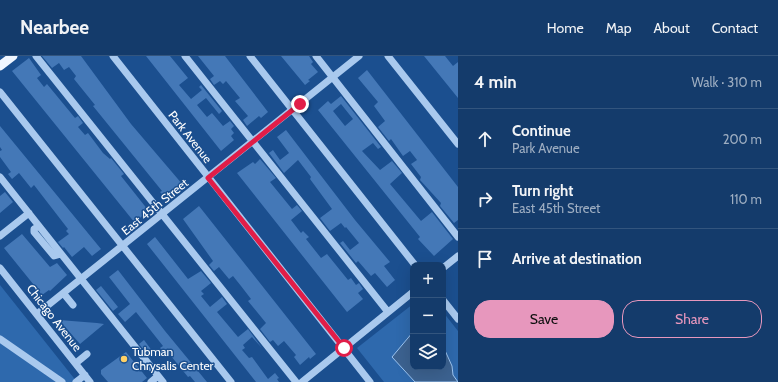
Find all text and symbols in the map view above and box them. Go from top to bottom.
text: Nearbee [20,16,89,39]
text: Home [547,19,584,37]
text: Map [606,19,631,37]
text: About [653,19,690,37]
text: Contact [712,19,758,37]
text: 4 min [474,72,517,92]
text: Walk · 310 m [691,74,762,90]
route end [291,95,309,113]
street label: Park Avenue [165,107,216,166]
text: Continue [512,122,571,140]
icon: ahead [474,128,496,150]
text: 200 m [723,131,762,147]
text: Park Avenue [512,140,580,156]
street label: East 45th Street [118,175,191,238]
text: Turn right [512,182,573,200]
icon: right [474,188,496,210]
text: 110 m [730,191,762,207]
text: East 45th Street [512,200,600,216]
icon: arrive [474,248,496,270]
text: Arrive at destination [512,250,642,268]
map controls [410,262,446,370]
button: + [410,262,446,298]
street label: Chicago Avenue [24,281,85,354]
button: − [410,298,446,334]
button: Save [474,300,614,338]
button: Share [622,300,762,338]
button: layers [410,334,446,370]
route start [335,339,353,357]
place label: Tubman Chrysalis Center [132,344,214,373]
marker: Tubman Chrysalis Center [119,354,129,364]

